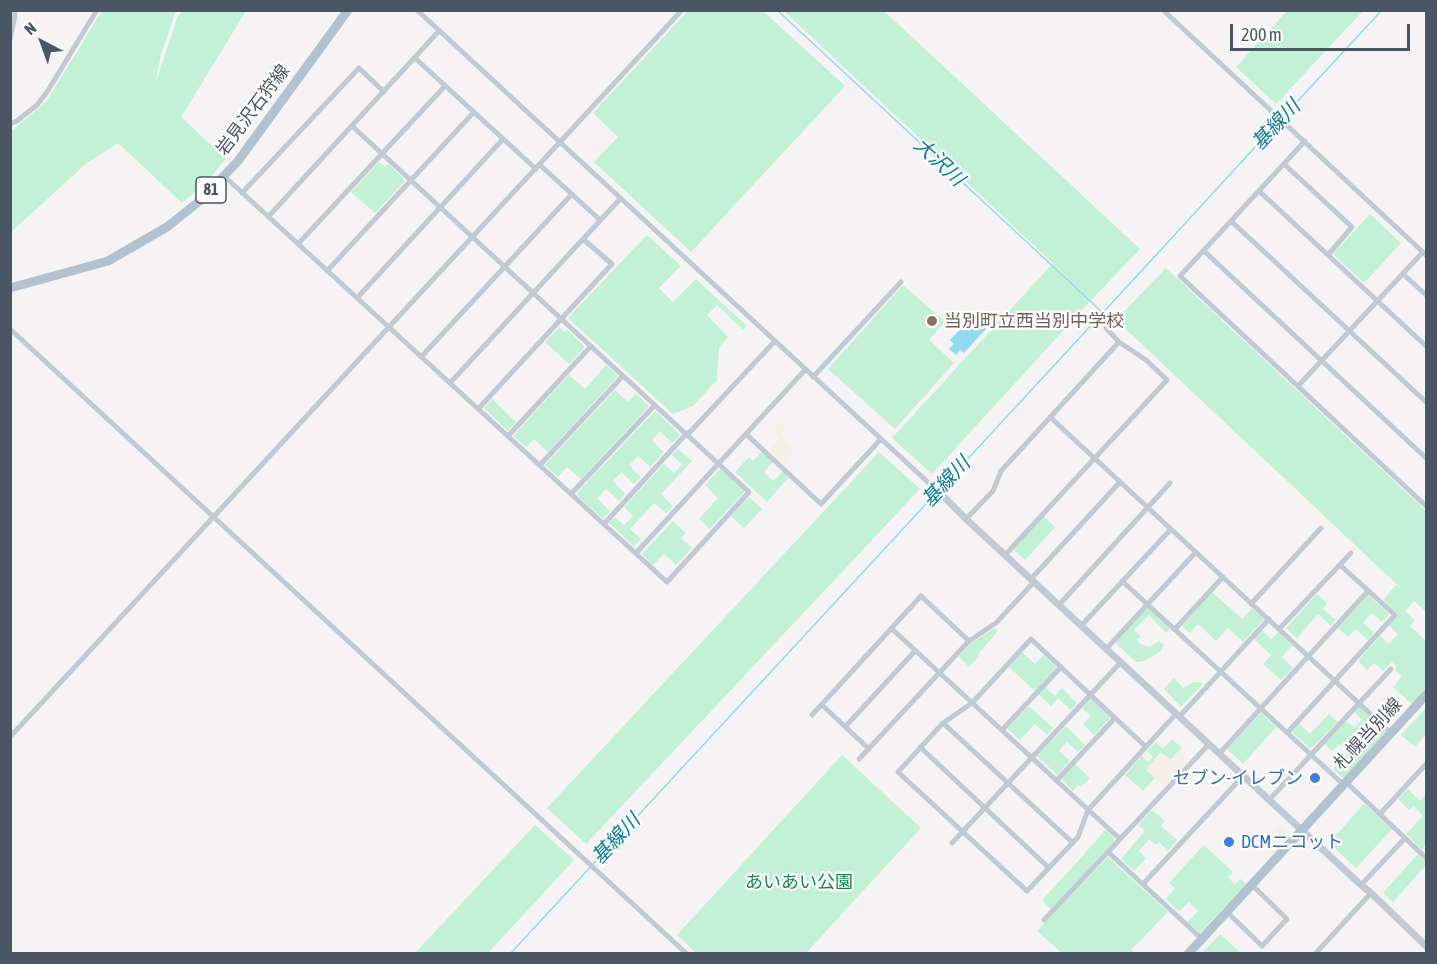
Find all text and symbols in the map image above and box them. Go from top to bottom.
north arrow [12,12,72,72]
scale bar [1233,12,1413,50]
text: N [21,19,40,38]
text: 200 m [1241,24,1282,45]
street label: 岩見沢石狩線 [212,60,294,160]
water label: 基線川 [1247,95,1305,155]
water label: 大沢川 [909,133,969,191]
road number: 81 [196,177,226,203]
place label: 当別町立西当別中学校 [944,310,1124,332]
marker: 当別町立西当別中学校 [925,314,939,328]
water label: 基線川 [917,452,975,512]
street label: 札幌当別線 [1329,694,1407,774]
place label: セブン-イレブン [1173,767,1303,789]
marker: セブン-イレブン [1308,771,1322,785]
water label: 基線川 [587,809,645,869]
place label: DCMニコット [1241,831,1343,853]
marker: DCMニコット [1222,835,1236,849]
park label: あいあい公園 [745,871,853,893]

